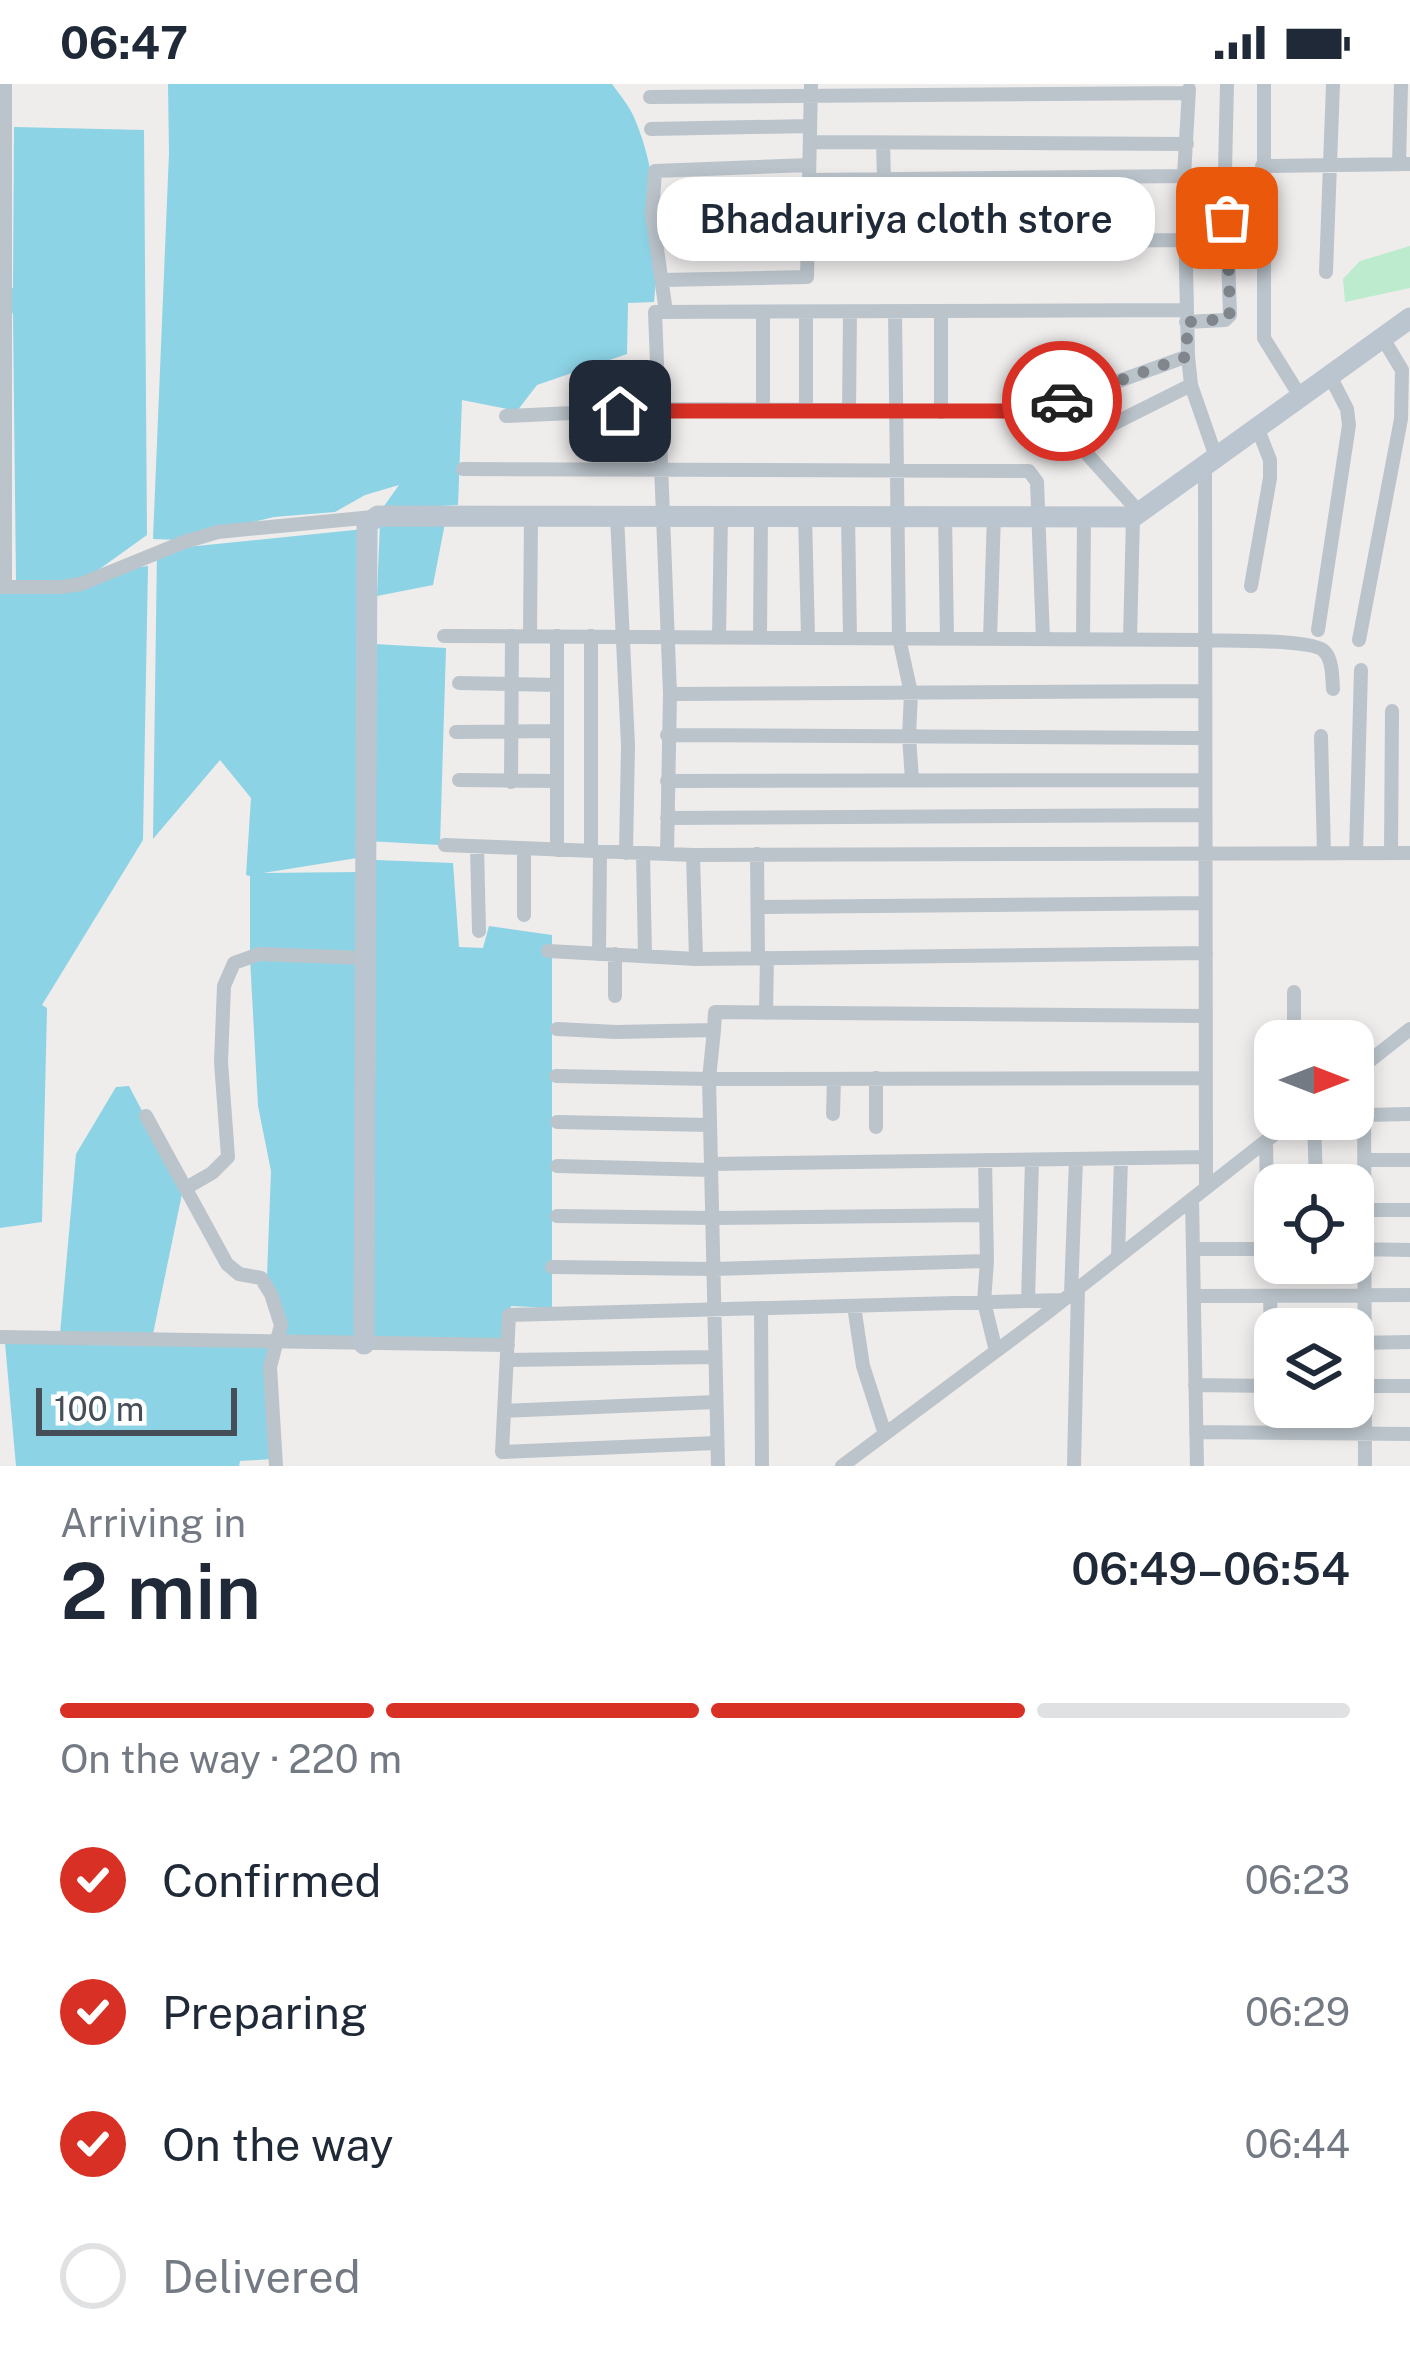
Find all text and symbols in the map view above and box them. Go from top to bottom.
text: 06:47 [60,16,188,69]
pin [1176,167,1278,269]
callout: Bhadauriya cloth store [657,176,1155,260]
icon: bag [1194,185,1260,251]
text: Bhadauriya cloth store [699,196,1113,242]
courier [1002,341,1122,461]
pin [569,360,671,462]
icon: car [1029,368,1095,434]
icon: home [587,378,653,444]
north arrow [1254,1020,1374,1140]
map controls [1254,1020,1374,1428]
button: locate [1254,1164,1374,1284]
button: layers [1254,1308,1374,1428]
scale bar [36,1382,237,1435]
text: 100 m [54,1390,144,1428]
text: Arriving in [60,1500,246,1546]
text: 06:49–06:54 [1071,1542,1350,1595]
text: 2 min [60,1545,261,1637]
text: On the way · 220 m [60,1736,402,1782]
icon: check [60,1847,126,1913]
text: Confirmed [162,1854,381,1907]
text: 06:23 [1245,1857,1350,1903]
icon: check [60,1979,126,2045]
text: Preparing [162,1986,368,2039]
text: 06:29 [1245,1989,1350,2035]
icon: check [60,2111,126,2177]
text: On the way [162,2118,394,2171]
text: 06:44 [1245,2121,1350,2167]
text: Delivered [162,2250,361,2303]

